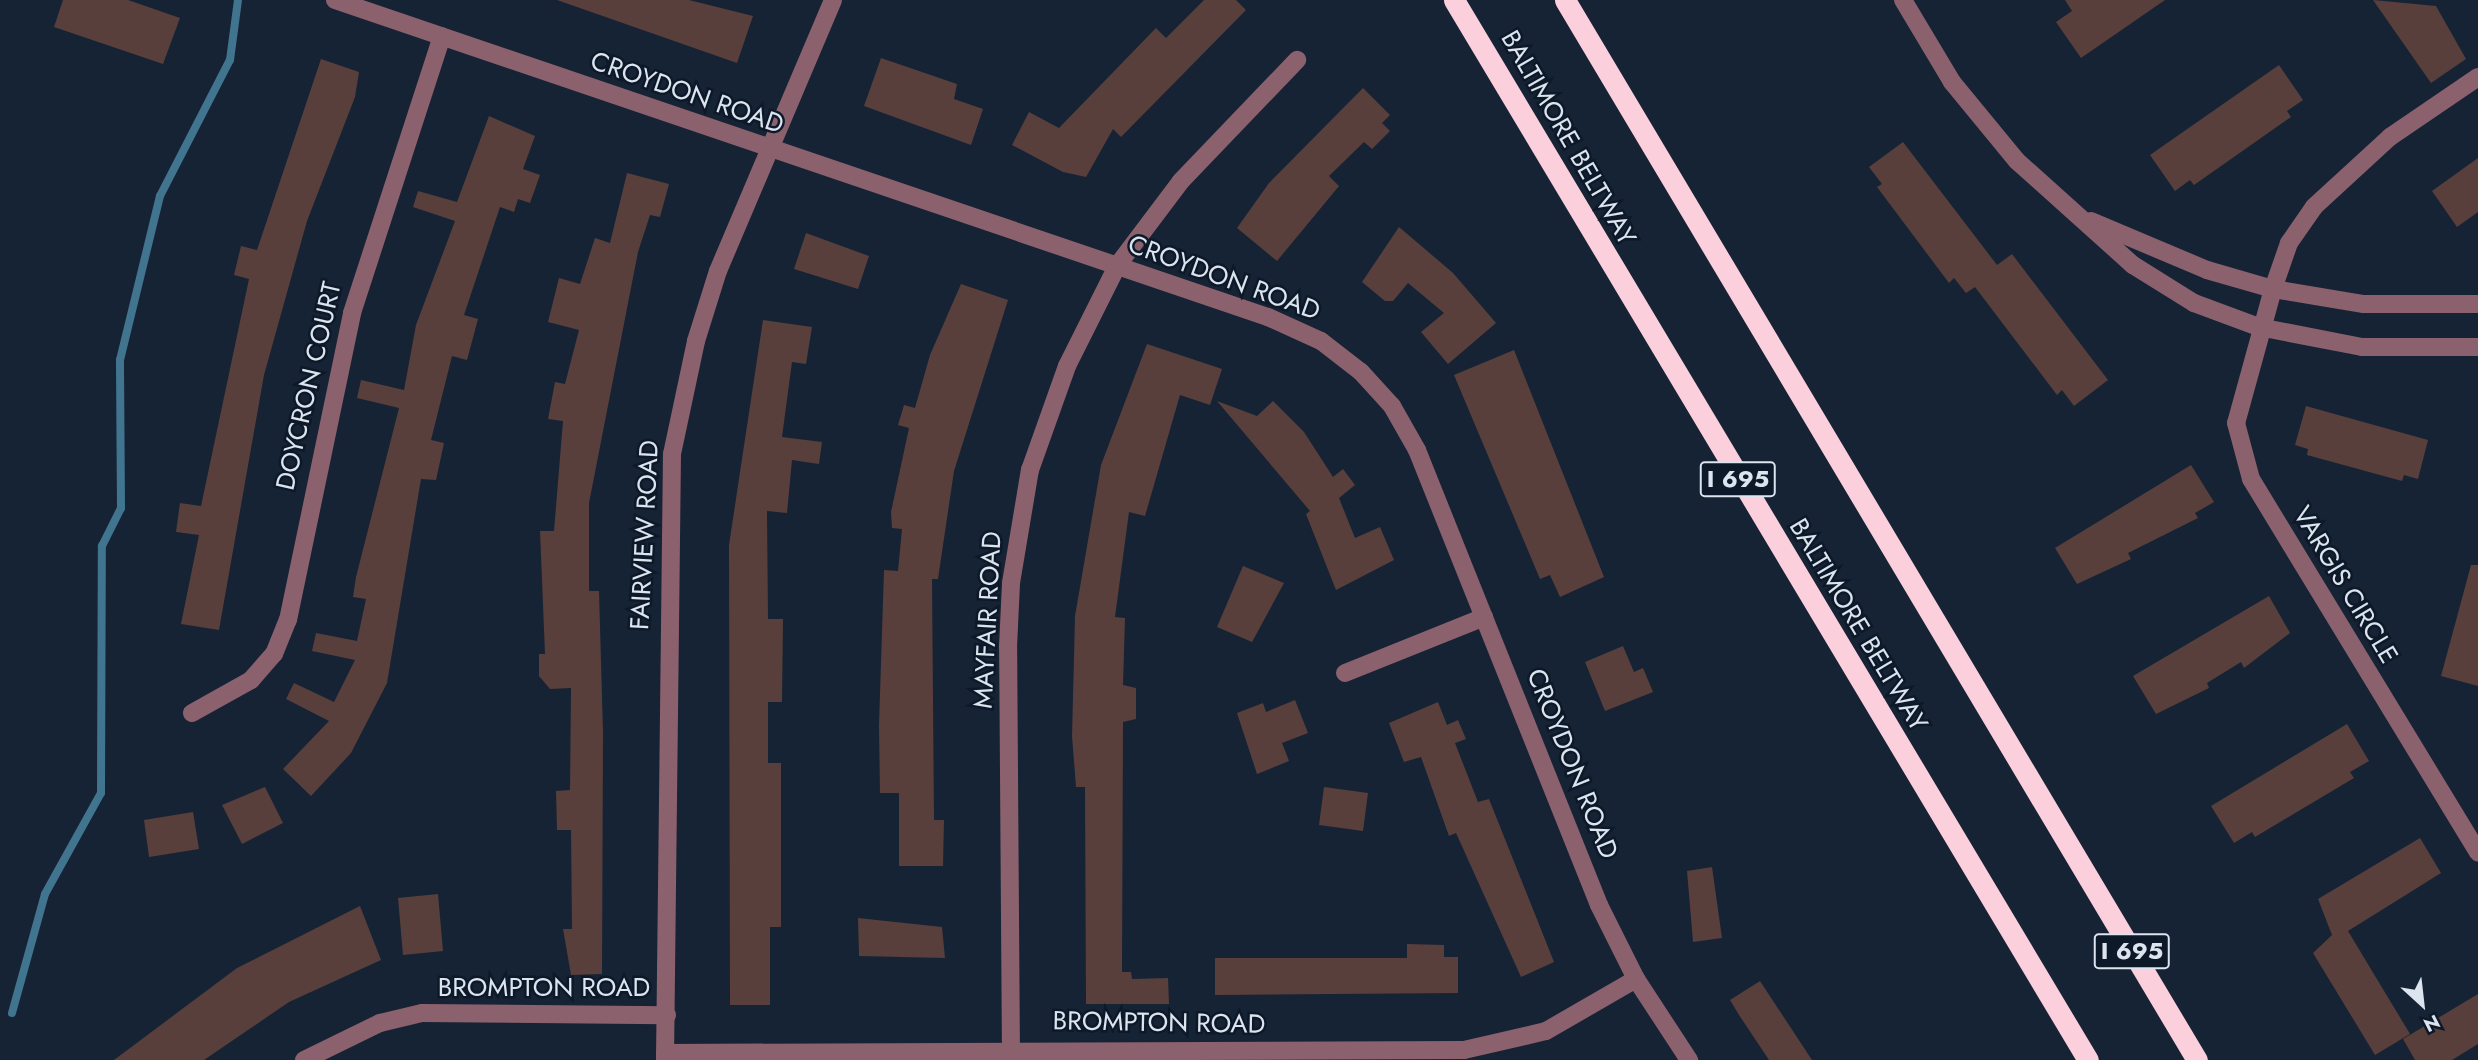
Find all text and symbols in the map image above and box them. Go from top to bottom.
street label: BALTIMORE BELTWAY [1494,25,1642,251]
street label: CROYDON ROAD [586,45,788,141]
street label: CROYDON ROAD [1124,229,1324,327]
street label: DOYCRON COURT [270,279,348,493]
street label: FAIRVIEW ROAD [624,439,666,631]
road number: I 695 [1700,458,1776,500]
street label: VARGIS CIRCLE [2286,501,2404,669]
street label: BALTIMORE BELTWAY [1782,513,1934,737]
street label: MAYFAIR ROAD [968,531,1008,709]
street label: CROYDON ROAD [1520,664,1624,864]
road number: I 695 [2094,931,2170,972]
north arrow [2387,969,2457,1039]
street label: BROMPTON ROAD [438,972,650,1004]
street label: BROMPTON ROAD [1052,1006,1266,1040]
text: N [2419,1008,2445,1039]

